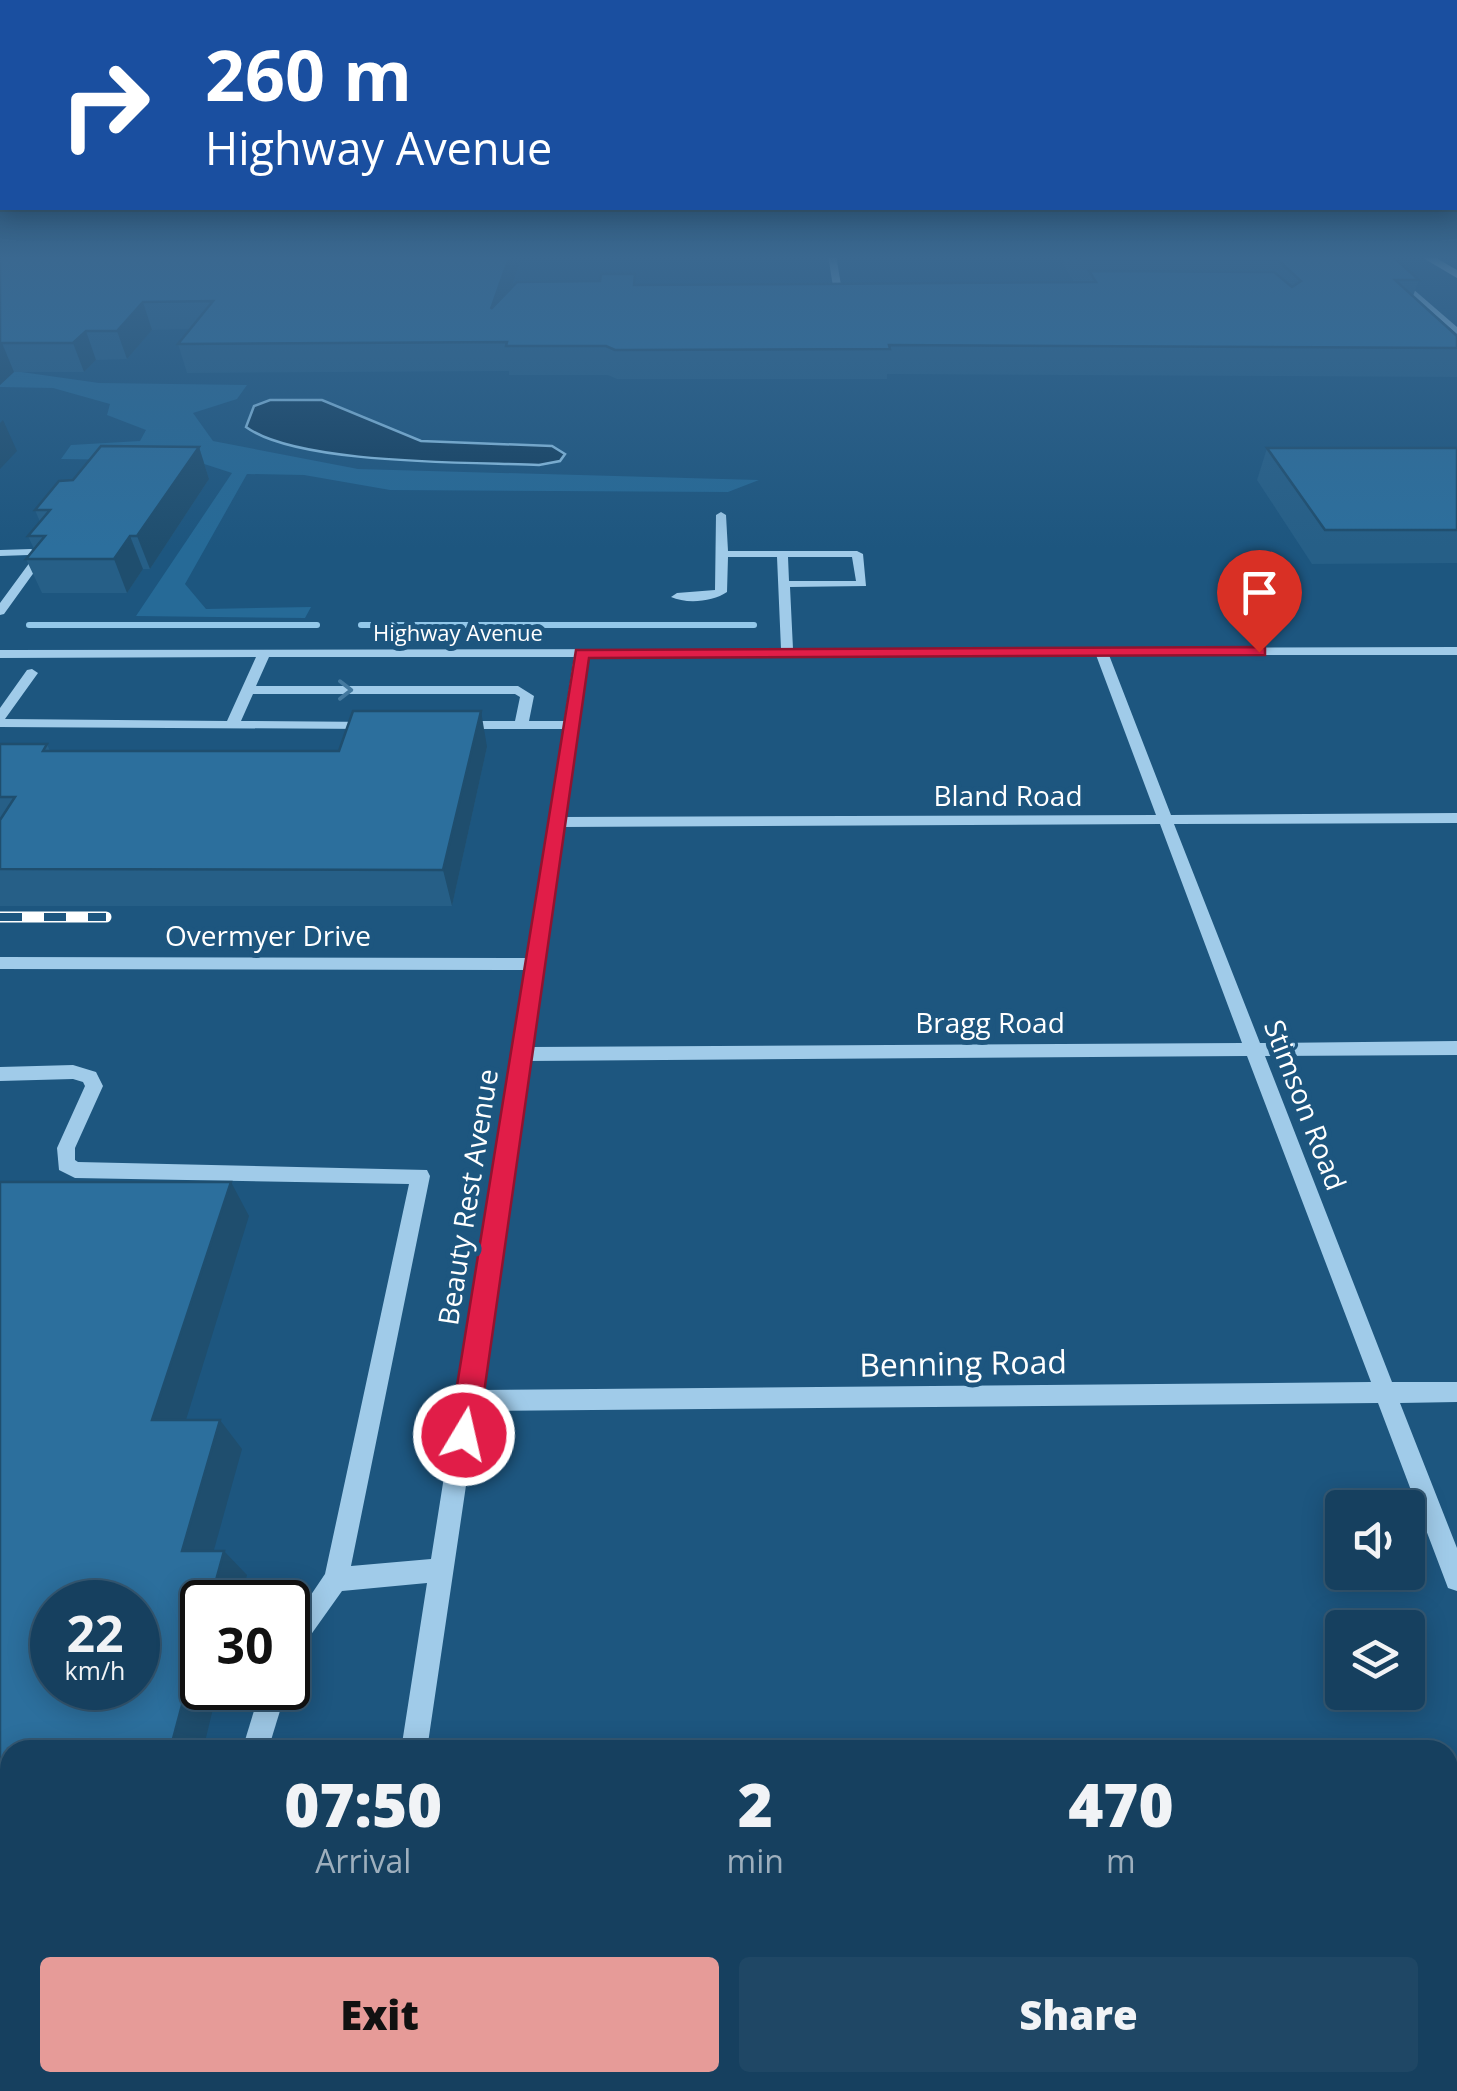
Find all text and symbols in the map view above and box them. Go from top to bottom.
text: 260 m [205,26,412,122]
icon: right [40,40,170,170]
text: Highway Avenue [205,117,552,178]
pin [1217,550,1302,653]
icon: arrive [1232,565,1287,620]
street label: Highway Avenue [373,617,543,647]
one-way arrow [338,679,354,701]
street label: Bland Road [933,776,1083,814]
street label: Overmyer Drive [165,916,371,954]
street label: Bragg Road [915,1003,1065,1041]
street label: Stimson Road [1256,1014,1356,1195]
street label: Beauty Rest Avenue [428,1066,506,1328]
street label: Benning Road [859,1339,1067,1386]
position arrow [412,1383,516,1487]
map controls [1325,1490,1425,1710]
button: sound [1325,1490,1425,1590]
speed limit sign: 30 [180,1580,310,1710]
text: 22 [66,1599,124,1667]
button: layers [1325,1610,1425,1710]
text: km/h [65,1653,125,1687]
text: 07:50 [284,1763,442,1845]
text: 2 [738,1763,773,1845]
text: 470 [1068,1763,1174,1845]
text: Arrival [315,1839,411,1882]
text: min [727,1839,784,1882]
text: m [1106,1839,1136,1882]
button: Exit [40,1957,719,2072]
button: Share [739,1957,1418,2072]

